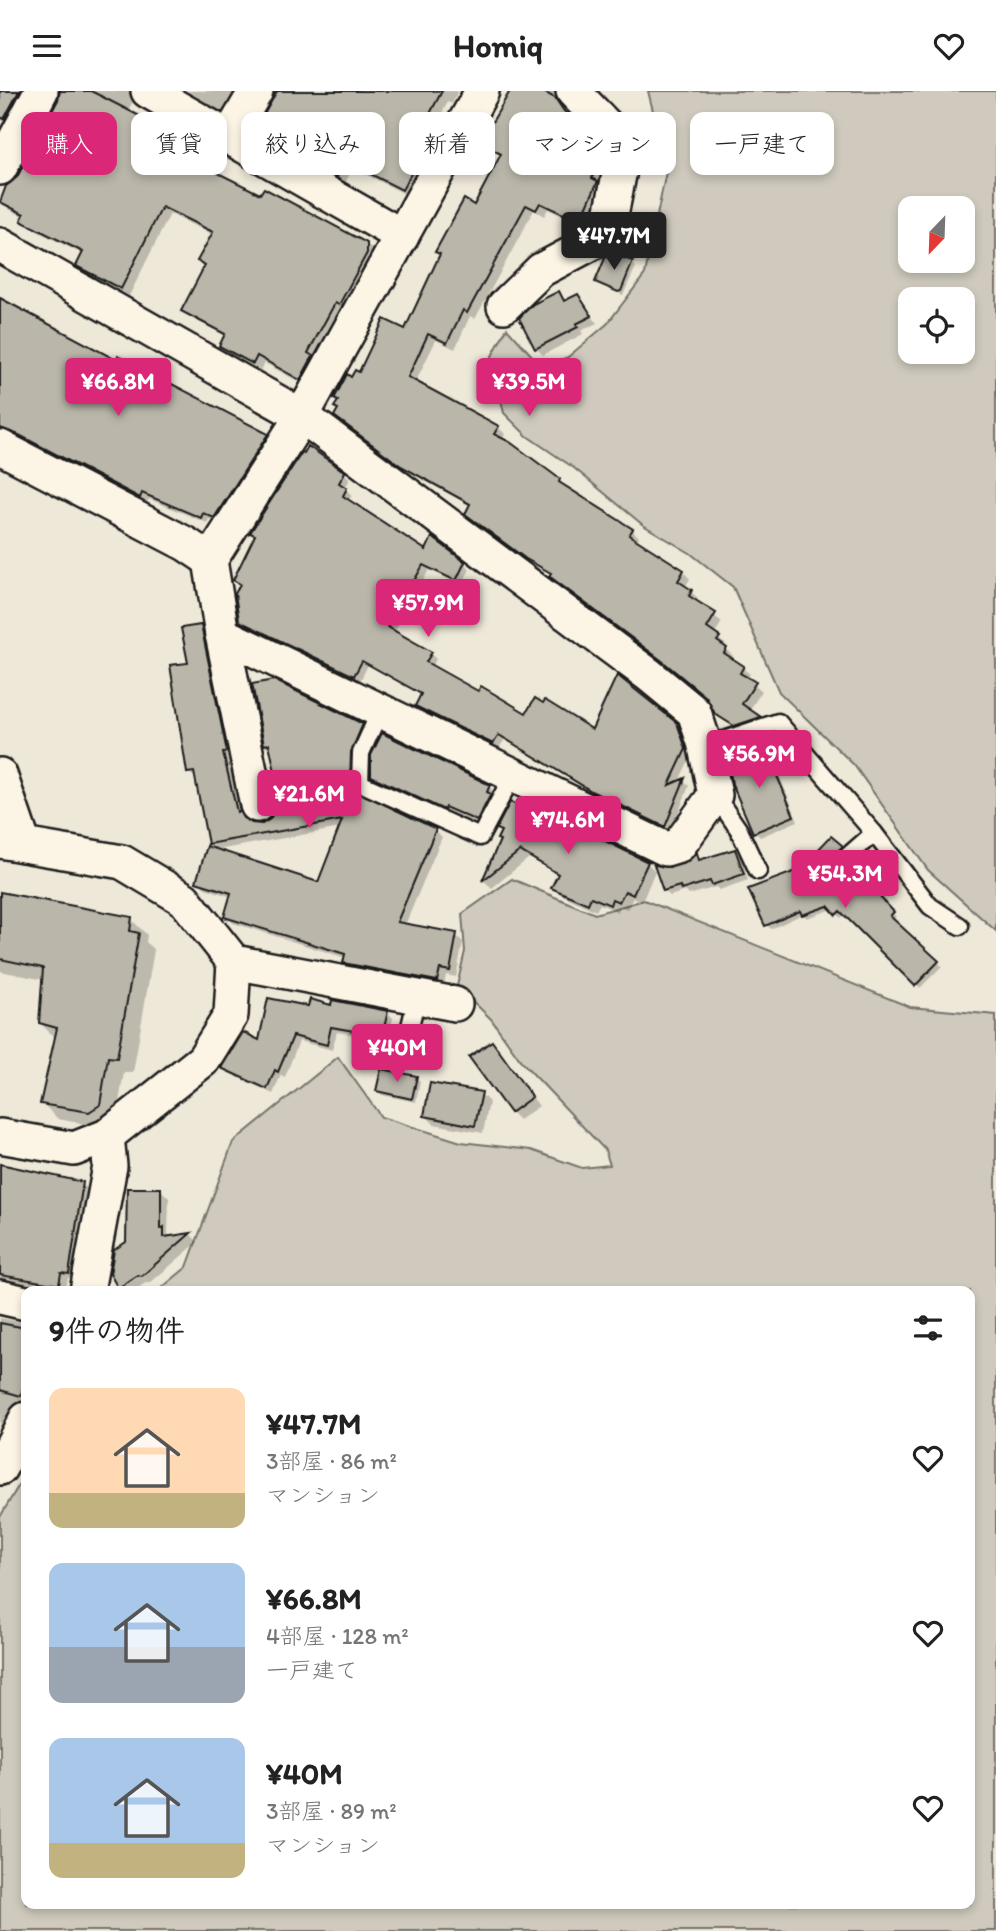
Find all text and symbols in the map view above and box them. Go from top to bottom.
icon: menu [28,27,66,65]
text: Homiq [453,27,543,65]
icon: heart [930,27,968,65]
chip: 購入 [21,112,117,175]
chip: 賃貸 [131,112,227,175]
chip: 絞り込み [241,112,385,175]
chip: 新着 [399,112,495,175]
chip: マンション [509,112,676,175]
chip: 一戸建て [690,112,834,175]
north arrow [898,196,975,273]
map controls [898,196,975,364]
pin: ¥47.7M [557,213,671,272]
text: ¥47.7M [577,221,651,249]
button: locate [898,287,975,364]
pin: ¥66.8M [61,359,175,418]
pin: ¥39.5M [472,359,586,418]
text: ¥66.8M [81,367,155,395]
text: ¥39.5M [492,367,566,395]
pin: ¥57.9M [371,580,485,639]
text: ¥57.9M [392,588,464,616]
pin: ¥56.9M [702,731,816,790]
text: ¥56.9M [723,739,795,767]
pin: ¥21.6M [252,771,366,830]
text: ¥21.6M [273,779,345,807]
pin: ¥74.6M [511,797,625,856]
text: ¥74.6M [531,805,605,833]
pin: ¥54.3M [788,851,902,910]
text: ¥54.3M [807,859,883,887]
pin: ¥40M [356,1025,438,1084]
text: ¥40M [368,1033,426,1061]
icon: filters [909,1309,947,1347]
text: 9件の物件 [49,1312,185,1349]
text: ¥47.7M [266,1405,362,1442]
icon: home [105,1416,189,1500]
icon: heart [909,1439,947,1477]
text: 3部屋 · 86 m² [266,1447,397,1475]
text: マンション [266,1481,380,1509]
text: ¥66.8M [266,1580,362,1617]
icon: home [105,1591,189,1675]
icon: heart [909,1614,947,1652]
text: 4部屋 · 128 m² [266,1622,409,1650]
text: 一戸建て [266,1656,358,1684]
text: ¥40M [266,1755,343,1792]
icon: home [105,1766,189,1850]
icon: heart [909,1789,947,1827]
text: 3部屋 · 89 m² [266,1797,397,1825]
text: マンション [266,1831,380,1859]

